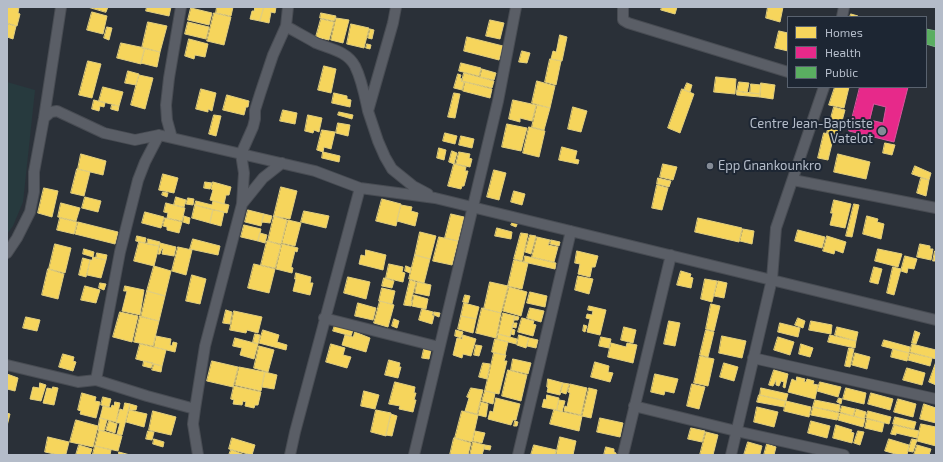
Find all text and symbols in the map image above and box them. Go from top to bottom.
legend [787,16,927,88]
text: Homes [825,25,863,39]
text: Health [825,45,861,59]
text: Public [825,65,858,79]
place label: Centre Jean-Baptiste Vatelot [750,116,873,147]
marker: Centre Jean-Baptiste Vatelot [876,125,888,137]
place label: Epp Gnankounkro [718,158,821,174]
marker: Epp Gnankounkro [705,161,715,171]

